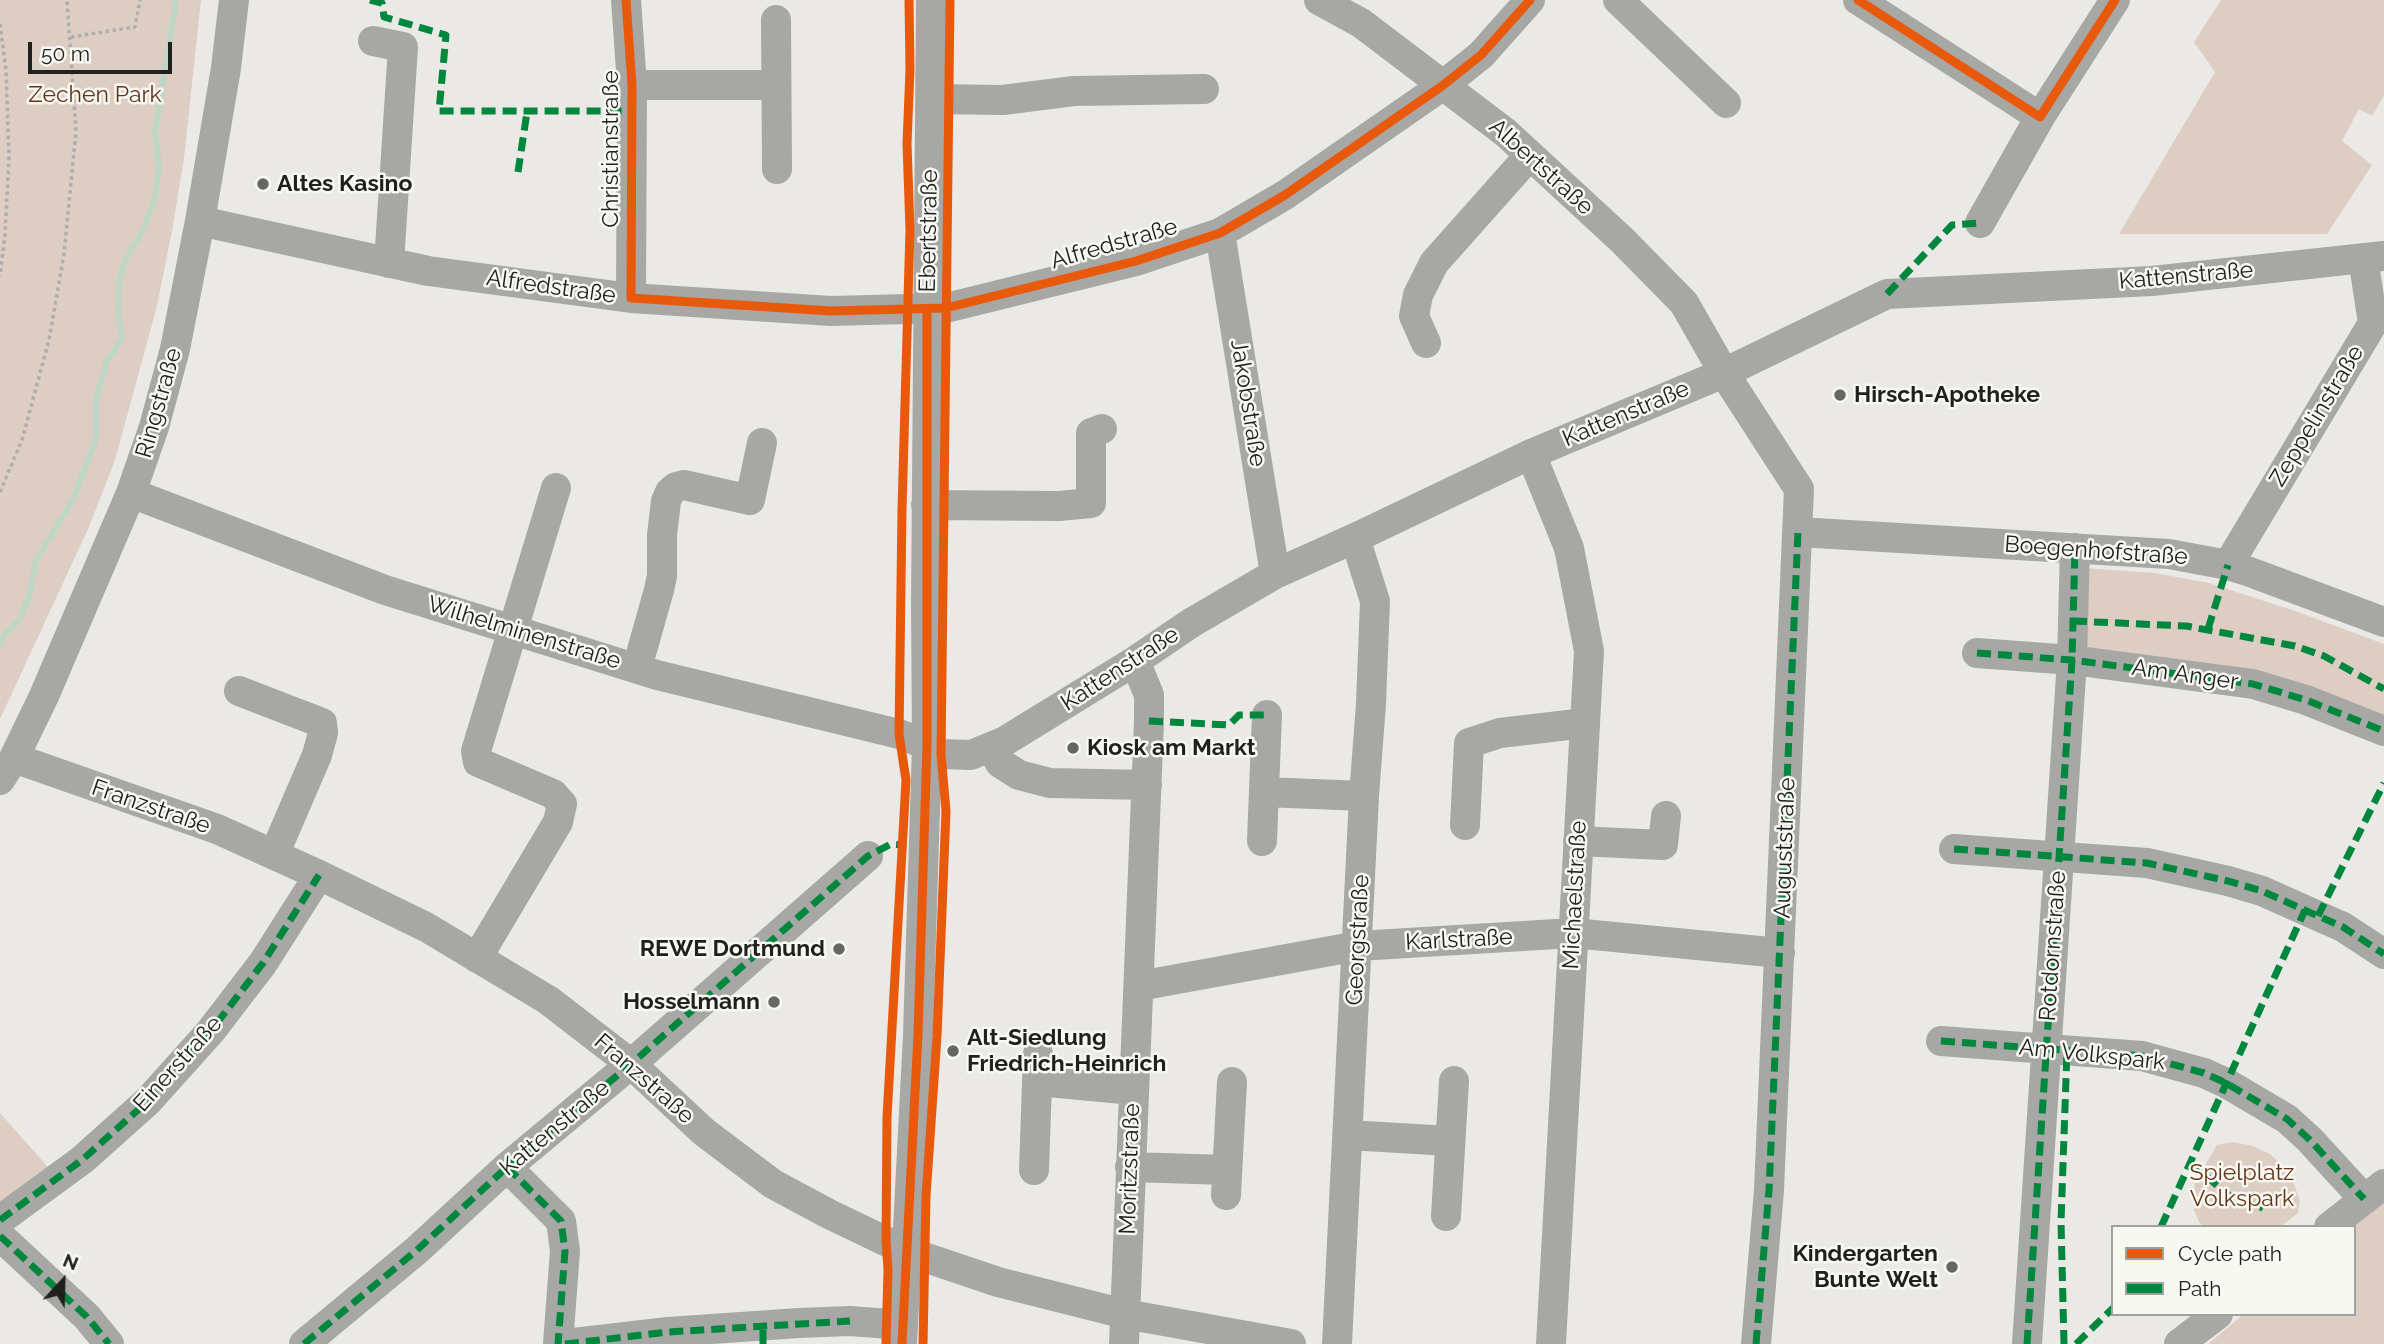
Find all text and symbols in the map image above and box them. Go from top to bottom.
scale bar [32,28,175,72]
text: 50 m [41,41,90,66]
street label: Christianstraße [597,70,625,228]
park label: Zechen Park [28,81,162,109]
street label: Albertstraße [1483,113,1599,221]
street label: Ebertstraße [914,169,944,293]
place label: Altes Kasino [277,170,412,198]
marker: Altes Kasino [255,176,271,192]
street label: Alfredstraße [1047,213,1181,275]
street label: Kattenstraße [2118,256,2254,296]
street label: Alfredstraße [484,264,618,310]
street label: Jakobstraße [1224,337,1272,469]
street label: Zeppelinstraße [2264,340,2370,492]
street label: Ringstraße [130,345,188,461]
street label: Kattenstraße [1559,375,1693,453]
place label: Hirsch-Apotheke [1854,381,2040,409]
marker: Hirsch-Apotheke [1832,387,1848,403]
street label: Boegenhofstraße [2003,531,2189,571]
street label: Wilhelminenstraße [424,590,624,676]
street label: Kattenstraße [1056,621,1184,717]
street label: Am Anger [2130,654,2240,696]
place label: Kiosk am Markt [1087,734,1256,762]
marker: Kiosk am Markt [1065,740,1081,756]
street label: Franzstraße [88,774,214,840]
street label: Auguststraße [1769,777,1801,919]
street label: Michaelstraße [1557,820,1593,970]
street label: Rotdornstraße [2034,870,2072,1022]
street label: Georgstraße [1341,874,1375,1006]
street label: Karlstraße [1405,923,1513,957]
place label: REWE Dortmund [640,935,825,963]
marker: REWE Dortmund [831,941,847,957]
place label: Hosselmann [623,988,760,1016]
marker: Hosselmann [766,994,782,1010]
street label: Einerstraße [128,1010,228,1118]
place label: Alt-Siedlung Friedrich-Heinrich [967,1024,1166,1078]
street label: Franzstraße [588,1028,700,1130]
street label: Am Volkspark [2018,1034,2166,1076]
marker: Alt-Siedlung Friedrich-Heinrich [945,1043,961,1059]
street label: Kattenstraße [494,1074,616,1182]
street label: Moritzstraße [1114,1103,1146,1235]
park label: Spielplatz Volkspark [2190,1159,2294,1213]
legend [2111,1225,2356,1316]
place label: Kindergarten Bunte Welt [1792,1240,1938,1294]
text: Cycle path [2178,1241,2282,1266]
north arrow [28,1246,98,1316]
text: N [60,1249,82,1274]
marker: Kindergarten Bunte Welt [1944,1259,1960,1275]
text: Path [2178,1276,2222,1301]

